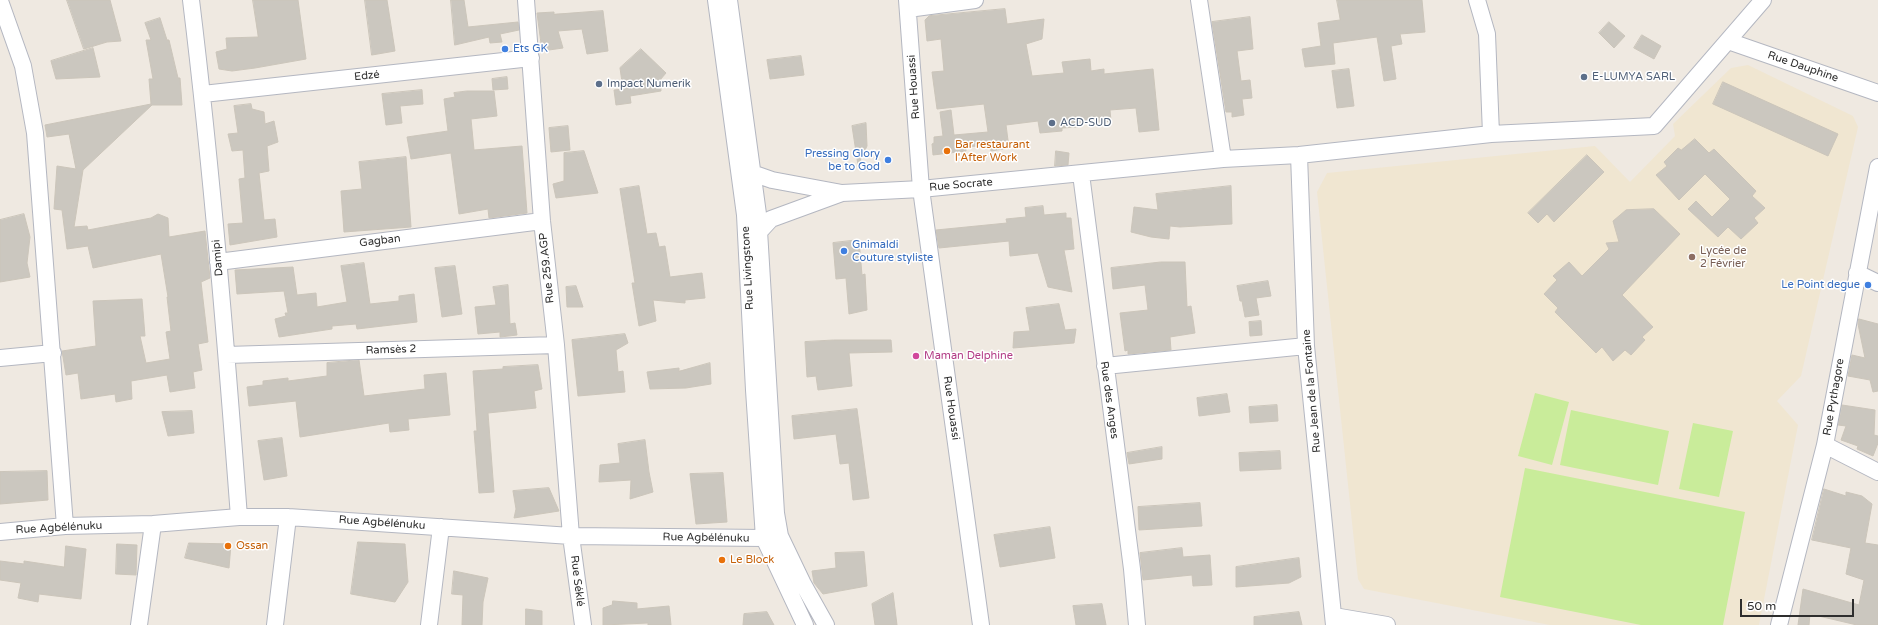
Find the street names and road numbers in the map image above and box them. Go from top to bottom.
street label: Rue Dauphine [1766,49,1840,85]
street label: Rue Houassi [905,54,923,120]
street label: Edzé [354,68,380,84]
street label: Rue Socrate [929,176,993,194]
street label: Rue Livingstone [739,226,757,310]
street label: Gagban [359,232,401,250]
street label: Rue 259.AGP [537,232,557,304]
street label: Damipi [210,239,226,277]
street label: Rue Jean de la Fontaine [1300,329,1324,453]
street label: Ramsès 2 [365,343,417,357]
street label: Rue Pythagore [1821,357,1847,437]
street label: Rue des Anges [1097,360,1121,440]
street label: Rue Houassi [940,375,962,441]
street label: Rue Agbélénuku [338,513,426,533]
street label: Rue Agbélénuku [15,519,103,537]
street label: Rue Agbélénuku [662,531,750,545]
street label: Rue Séklé [567,555,587,607]

